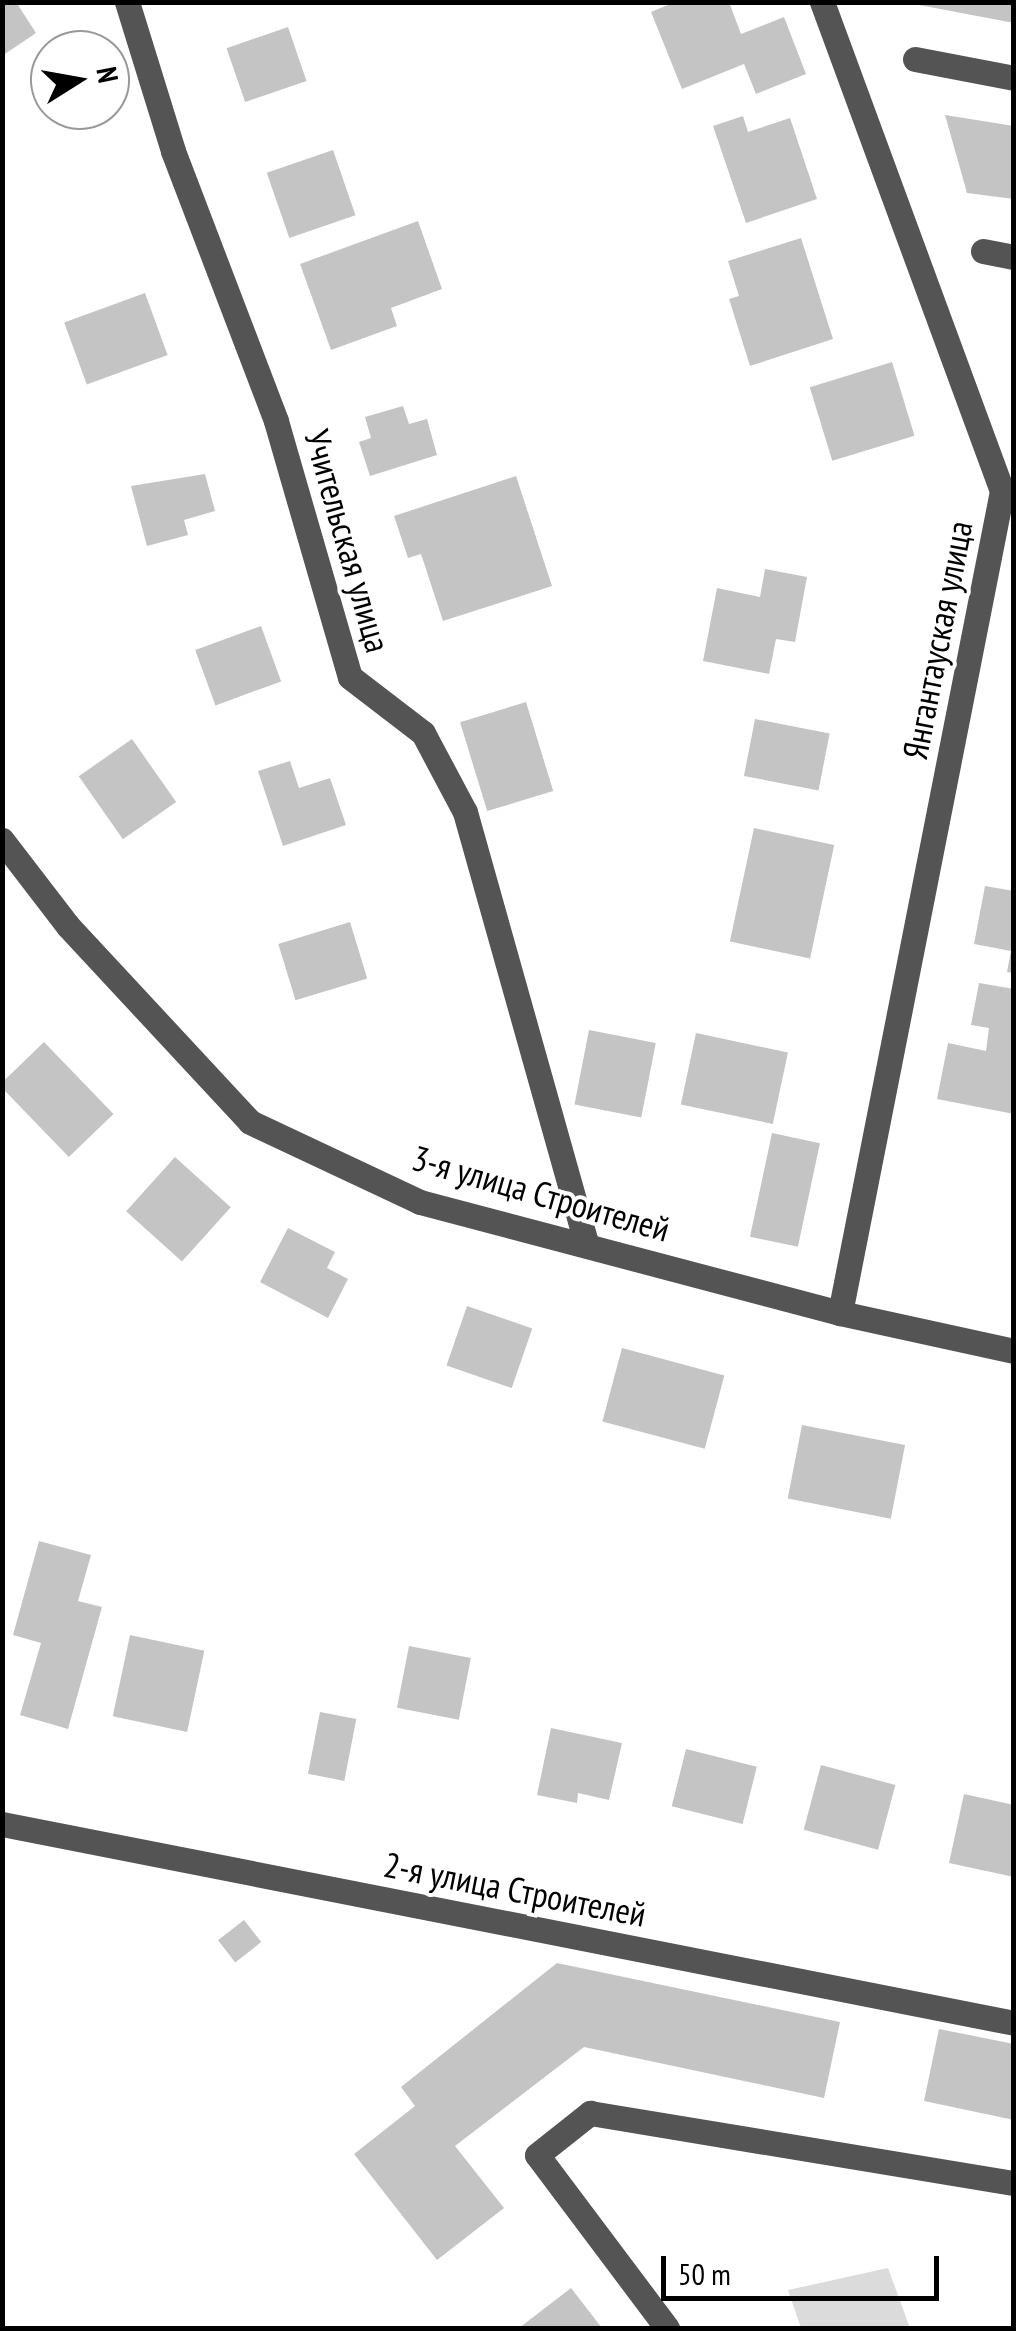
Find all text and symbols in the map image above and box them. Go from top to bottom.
north arrow [30,30,130,130]
text: N [88,64,128,86]
street label: Учительская улица [296,425,400,657]
street label: Янгантауская улица [893,517,981,763]
street label: 3-я улица Строителей [407,1136,675,1250]
street label: 2-я улица Строителей [380,1843,650,1935]
scale bar [666,2236,944,2298]
text: 50 m [678,2254,731,2293]

